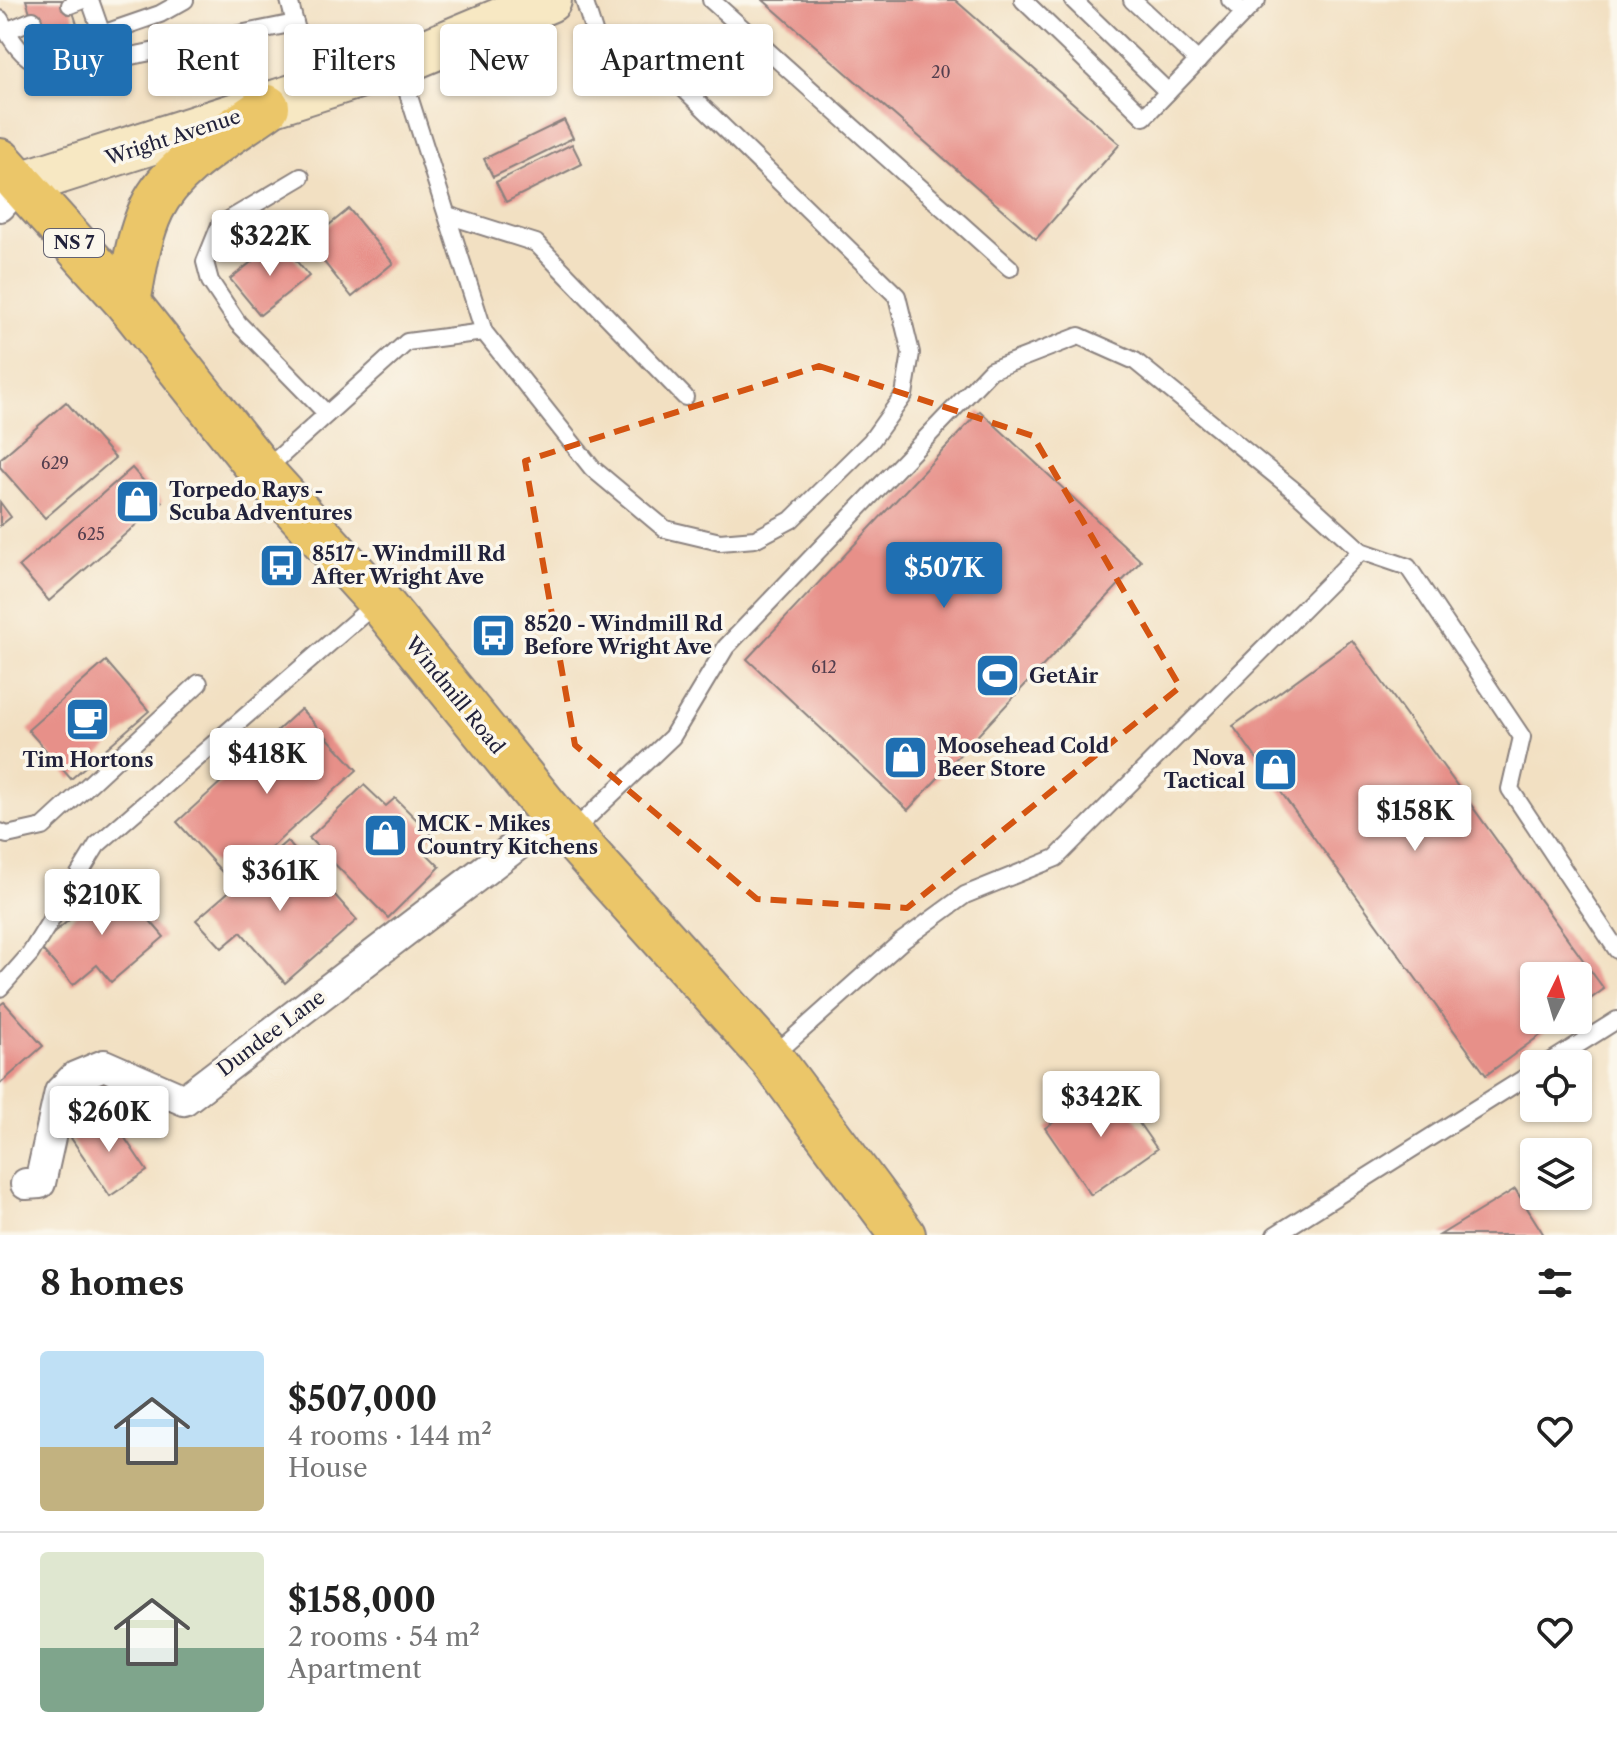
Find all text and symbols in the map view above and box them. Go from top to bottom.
chip: Buy [24,24,132,96]
chip: Rent [148,24,268,96]
chip: Filters [284,24,424,96]
chip: New [440,24,557,96]
chip: Apartment [573,24,773,96]
house number: 20 [931,62,951,82]
street label: Wright Avenue [101,104,244,170]
pin: $322K [214,210,326,278]
text: $322K [230,220,310,252]
road number: NS 7 [44,229,104,257]
house number: 629 [41,453,69,473]
shop icon: Torpedo Rays - Scuba Adventures [114,477,162,525]
place label: Torpedo Rays - Scuba Adventures [169,478,352,525]
house number: 625 [77,524,105,544]
bus stop icon: 8517 - Windmill Rd After Wright Ave [257,542,305,590]
place label: 8517 - Windmill Rd After Wright Ave [311,542,506,589]
pin: $507K [888,542,1000,610]
text: $507K [904,552,984,584]
bus stop icon: 8520 - Windmill Rd Before Wright Ave [469,612,517,660]
place label: 8520 - Windmill Rd Before Wright Ave [524,612,723,659]
street label: Windmill Road [400,631,510,759]
sports icon: GetAir [974,652,1022,700]
house number: 612 [811,657,837,677]
place label: GetAir [1029,664,1099,688]
cafe icon: Tim Hortons [64,696,112,744]
pin: $418K [211,728,323,796]
shop icon: Moosehead Cold Beer Store [882,733,930,781]
place label: Moosehead Cold Beer Store [937,734,1110,781]
text: $418K [228,738,306,770]
shop icon: Nova Tactical [1252,745,1300,793]
place label: Nova Tactical [1164,746,1245,793]
place label: Tim Hortons [22,748,154,772]
pin: $158K [1359,785,1471,853]
text: $158K [1376,795,1454,827]
shop icon: MCK - Mikes Country Kitchens [362,811,410,859]
place label: MCK - Mikes Country Kitchens [417,812,598,859]
pin: $361K [224,845,336,913]
text: $361K [241,855,319,887]
pin: $210K [46,869,158,937]
text: $210K [63,879,141,911]
north arrow [1520,962,1592,1034]
map controls [1520,962,1592,1210]
street label: Dundee Lane [213,985,329,1081]
button: locate [1520,1050,1592,1122]
pin: $342K [1045,1071,1157,1139]
text: $342K [1061,1081,1141,1113]
pin: $260K [53,1086,165,1154]
text: $260K [68,1096,150,1128]
button: layers [1520,1138,1592,1210]
icon: filters [1533,1261,1577,1305]
text: 8 homes [40,1262,184,1304]
text: $507,000 [288,1378,437,1420]
icon: home [104,1383,200,1479]
icon: heart [1533,1409,1577,1453]
text: 4 rooms · 144 m² [288,1420,492,1452]
text: House [288,1452,368,1484]
text: $158,000 [288,1579,436,1621]
icon: home [104,1584,200,1680]
icon: heart [1533,1610,1577,1654]
text: 2 rooms · 54 m² [288,1621,480,1653]
text: Apartment [288,1653,421,1685]

